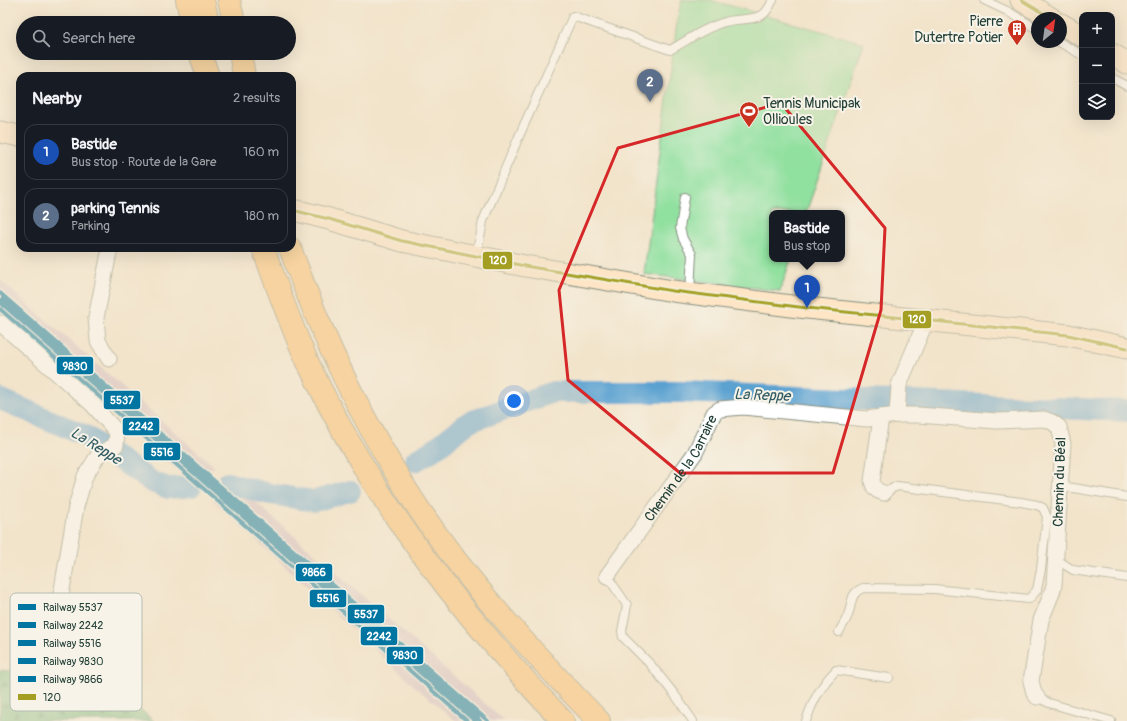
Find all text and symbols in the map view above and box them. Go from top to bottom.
north arrow [1031,12,1067,48]
map controls [1079,12,1115,120]
button: + [1079,12,1115,48]
place label: Pierre Dutertre Potier [914,13,1003,46]
search box [16,16,296,60]
building icon: Pierre Dutertre Potier [1006,18,1028,46]
icon: search [30,27,52,49]
text: Search here [62,29,135,48]
button: − [1079,48,1115,84]
pin: 2 [637,69,663,102]
button: layers [1079,84,1115,120]
text: Nearby [32,88,81,109]
text: 2 results [233,90,280,106]
place label: Tennis Municipak Ollioules [763,95,860,128]
sports icon: Tennis Municipak Ollioules [738,100,760,128]
text: Bastide [71,135,117,154]
text: 1 [43,144,49,160]
text: 160 m [243,144,279,160]
text: Bus stop · Route de la Gare [71,154,216,170]
text: parking Tennis [71,199,159,218]
text: 2 [42,208,50,224]
text: 180 m [244,208,279,224]
popup [769,210,845,262]
text: Parking [71,218,110,234]
text: Bastide [784,219,829,238]
text: Bus stop [784,238,830,254]
line badge: 120 [482,251,513,270]
text: 120 [489,254,507,267]
pin: 1 [794,275,820,308]
line badge: 120 [902,310,932,329]
text: 120 [908,313,926,326]
line badge: 9830 [56,356,94,375]
text: 9830 [63,360,88,373]
water label: La Reppe [734,385,792,406]
line badge: 5537 [103,390,141,410]
your location [504,391,524,411]
text: 5537 [110,394,134,407]
street label: Chemin de la Carraire [641,412,721,525]
line badge: 2242 [122,417,160,436]
text: 2242 [129,420,153,433]
water label: La Reppe [67,423,126,470]
street label: Chemin du Béal [1049,437,1070,527]
line badge: 5516 [143,442,181,461]
text: 5516 [151,446,174,459]
line badge: 9866 [295,563,333,582]
text: 9866 [302,566,327,579]
line badge: 5516 [309,589,347,608]
text: 5516 [317,592,340,605]
legend [10,593,142,711]
text: Railway 5537 [43,601,103,614]
line badge: 5537 [347,604,385,624]
text: 5537 [354,608,378,621]
text: Railway 2242 [43,619,104,632]
line badge: 2242 [360,626,398,646]
text: 2242 [367,630,391,643]
text: Railway 5516 [43,637,101,650]
line badge: 9830 [386,646,424,665]
text: 9830 [393,649,418,662]
text: Railway 9830 [43,655,104,668]
text: Railway 9866 [43,673,103,686]
text: 120 [43,691,61,704]

